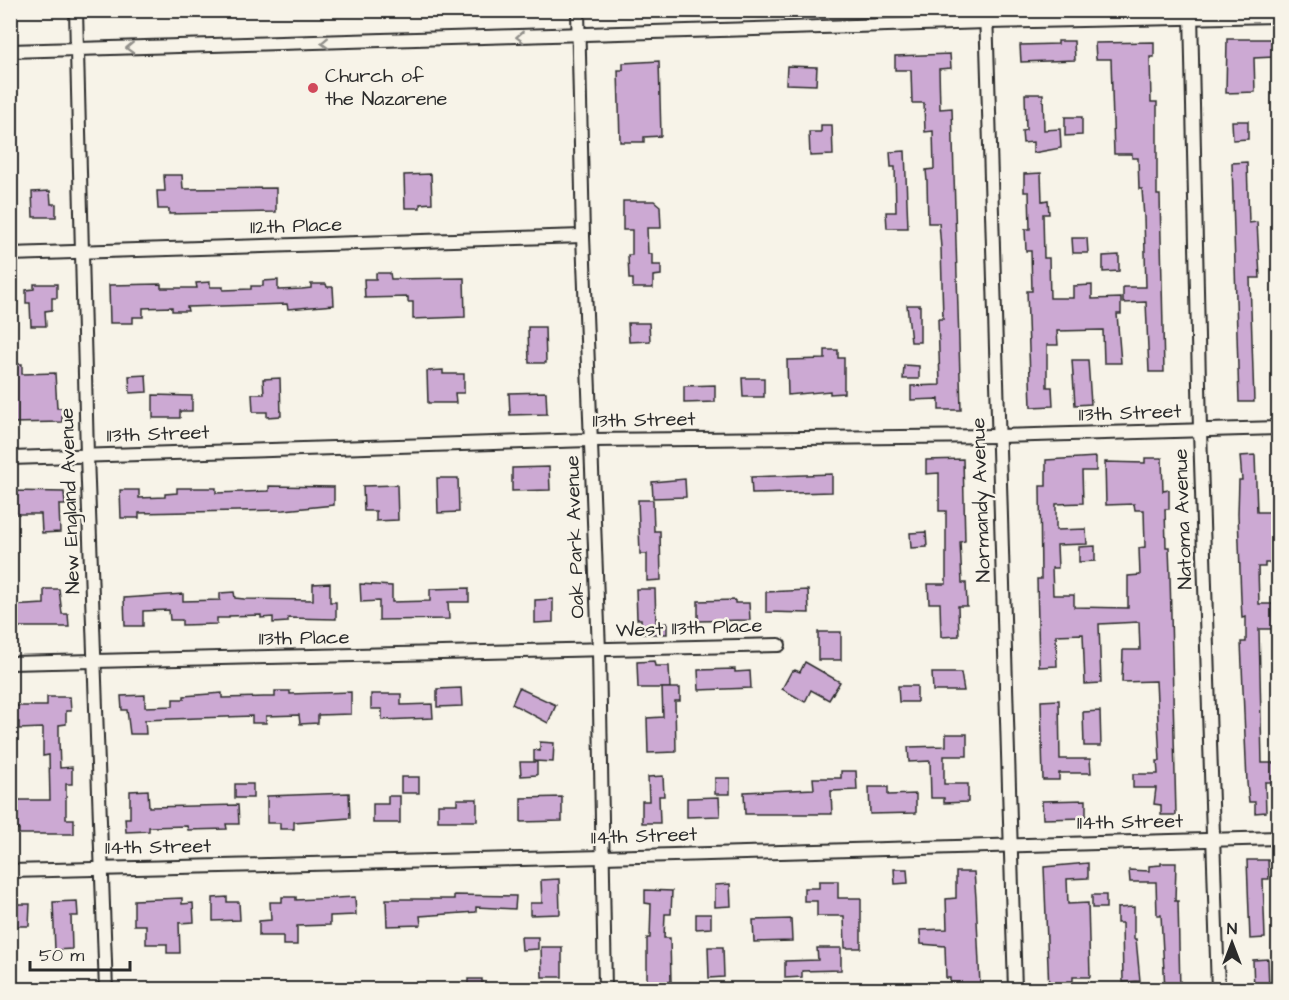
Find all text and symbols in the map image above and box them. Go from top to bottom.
one-way arrow [516,31,525,44]
one-way arrow [321,37,330,49]
one-way arrow [126,42,135,55]
place label: Church of the Nazarene [325,62,447,113]
marker: Church of the Nazarene [306,81,320,95]
street label: 112th Place [249,210,343,242]
street label: 113th Street [1078,397,1182,429]
street label: 113th Street [592,405,696,435]
street label: New England Avenue [53,407,88,595]
street label: Normandy Avenue [964,417,999,583]
street label: 113th Street [106,418,210,450]
street label: Natoma Avenue [1167,448,1199,590]
street label: Oak Park Avenue [558,455,592,619]
street label: West 113th Place [615,611,763,645]
street label: 113th Place [258,623,350,653]
street label: 114th Street [1077,807,1183,837]
street label: 114th Street [590,820,698,852]
street label: 114th Street [105,832,211,862]
north arrow [1202,913,1262,973]
text: N [1227,918,1237,940]
scale bar [30,934,130,972]
text: 50 m [39,943,84,968]

